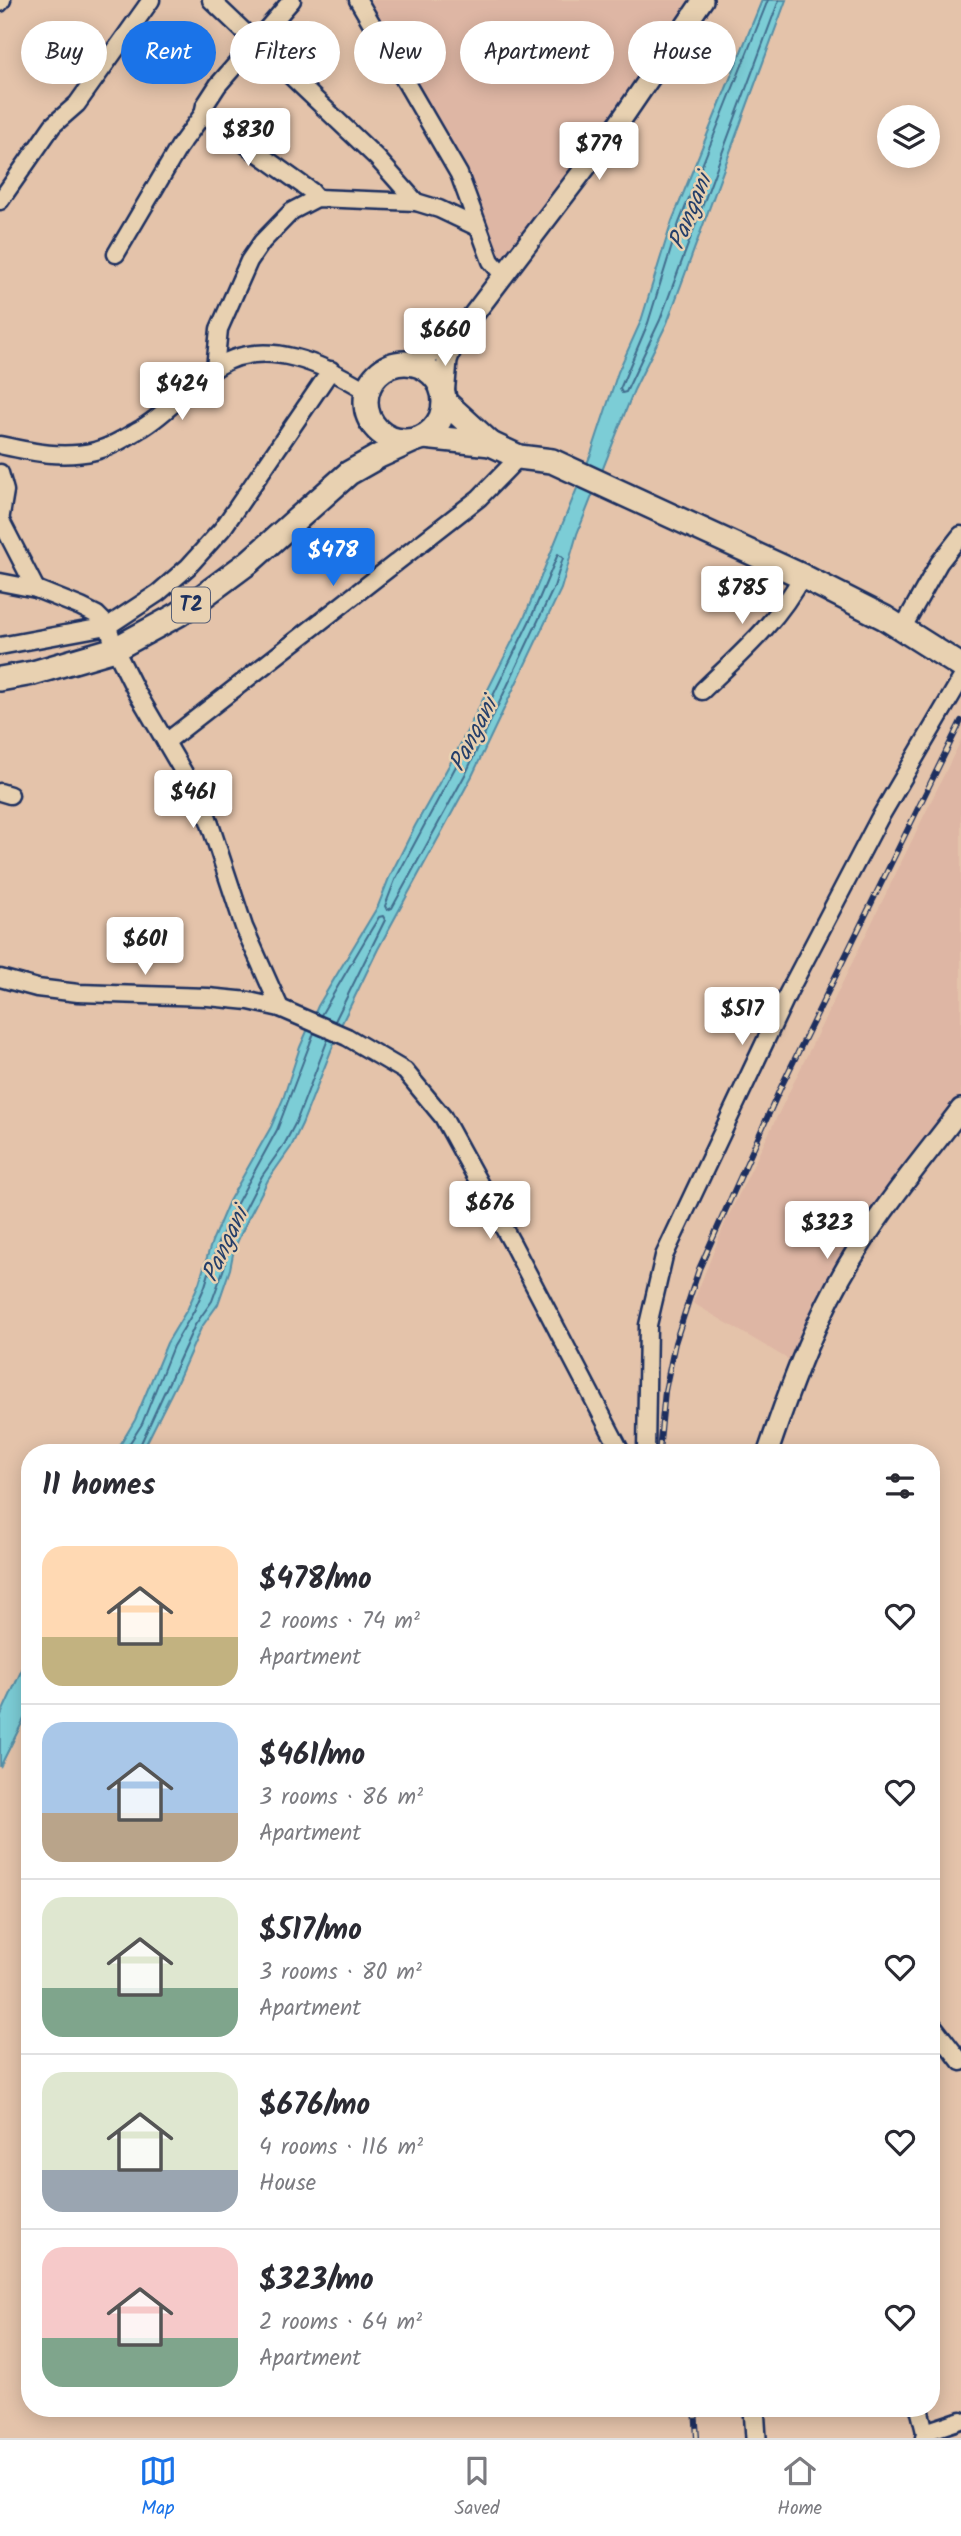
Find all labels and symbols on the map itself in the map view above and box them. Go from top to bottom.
pin: $830 [207,108,289,168]
pin: $779 [558,122,640,182]
water label: Pangani [658,164,726,256]
pin: $660 [404,308,486,368]
pin: $424 [141,362,223,422]
pin: $478 [292,528,374,588]
pin: $785 [701,566,783,626]
road number: T2 [172,588,210,622]
water label: Pangani [439,687,512,779]
pin: $461 [152,770,234,830]
pin: $601 [104,918,186,977]
pin: $517 [701,988,783,1047]
pin: $676 [449,1182,531,1241]
water label: Pangani [192,1197,262,1289]
pin: $323 [786,1202,868,1261]

